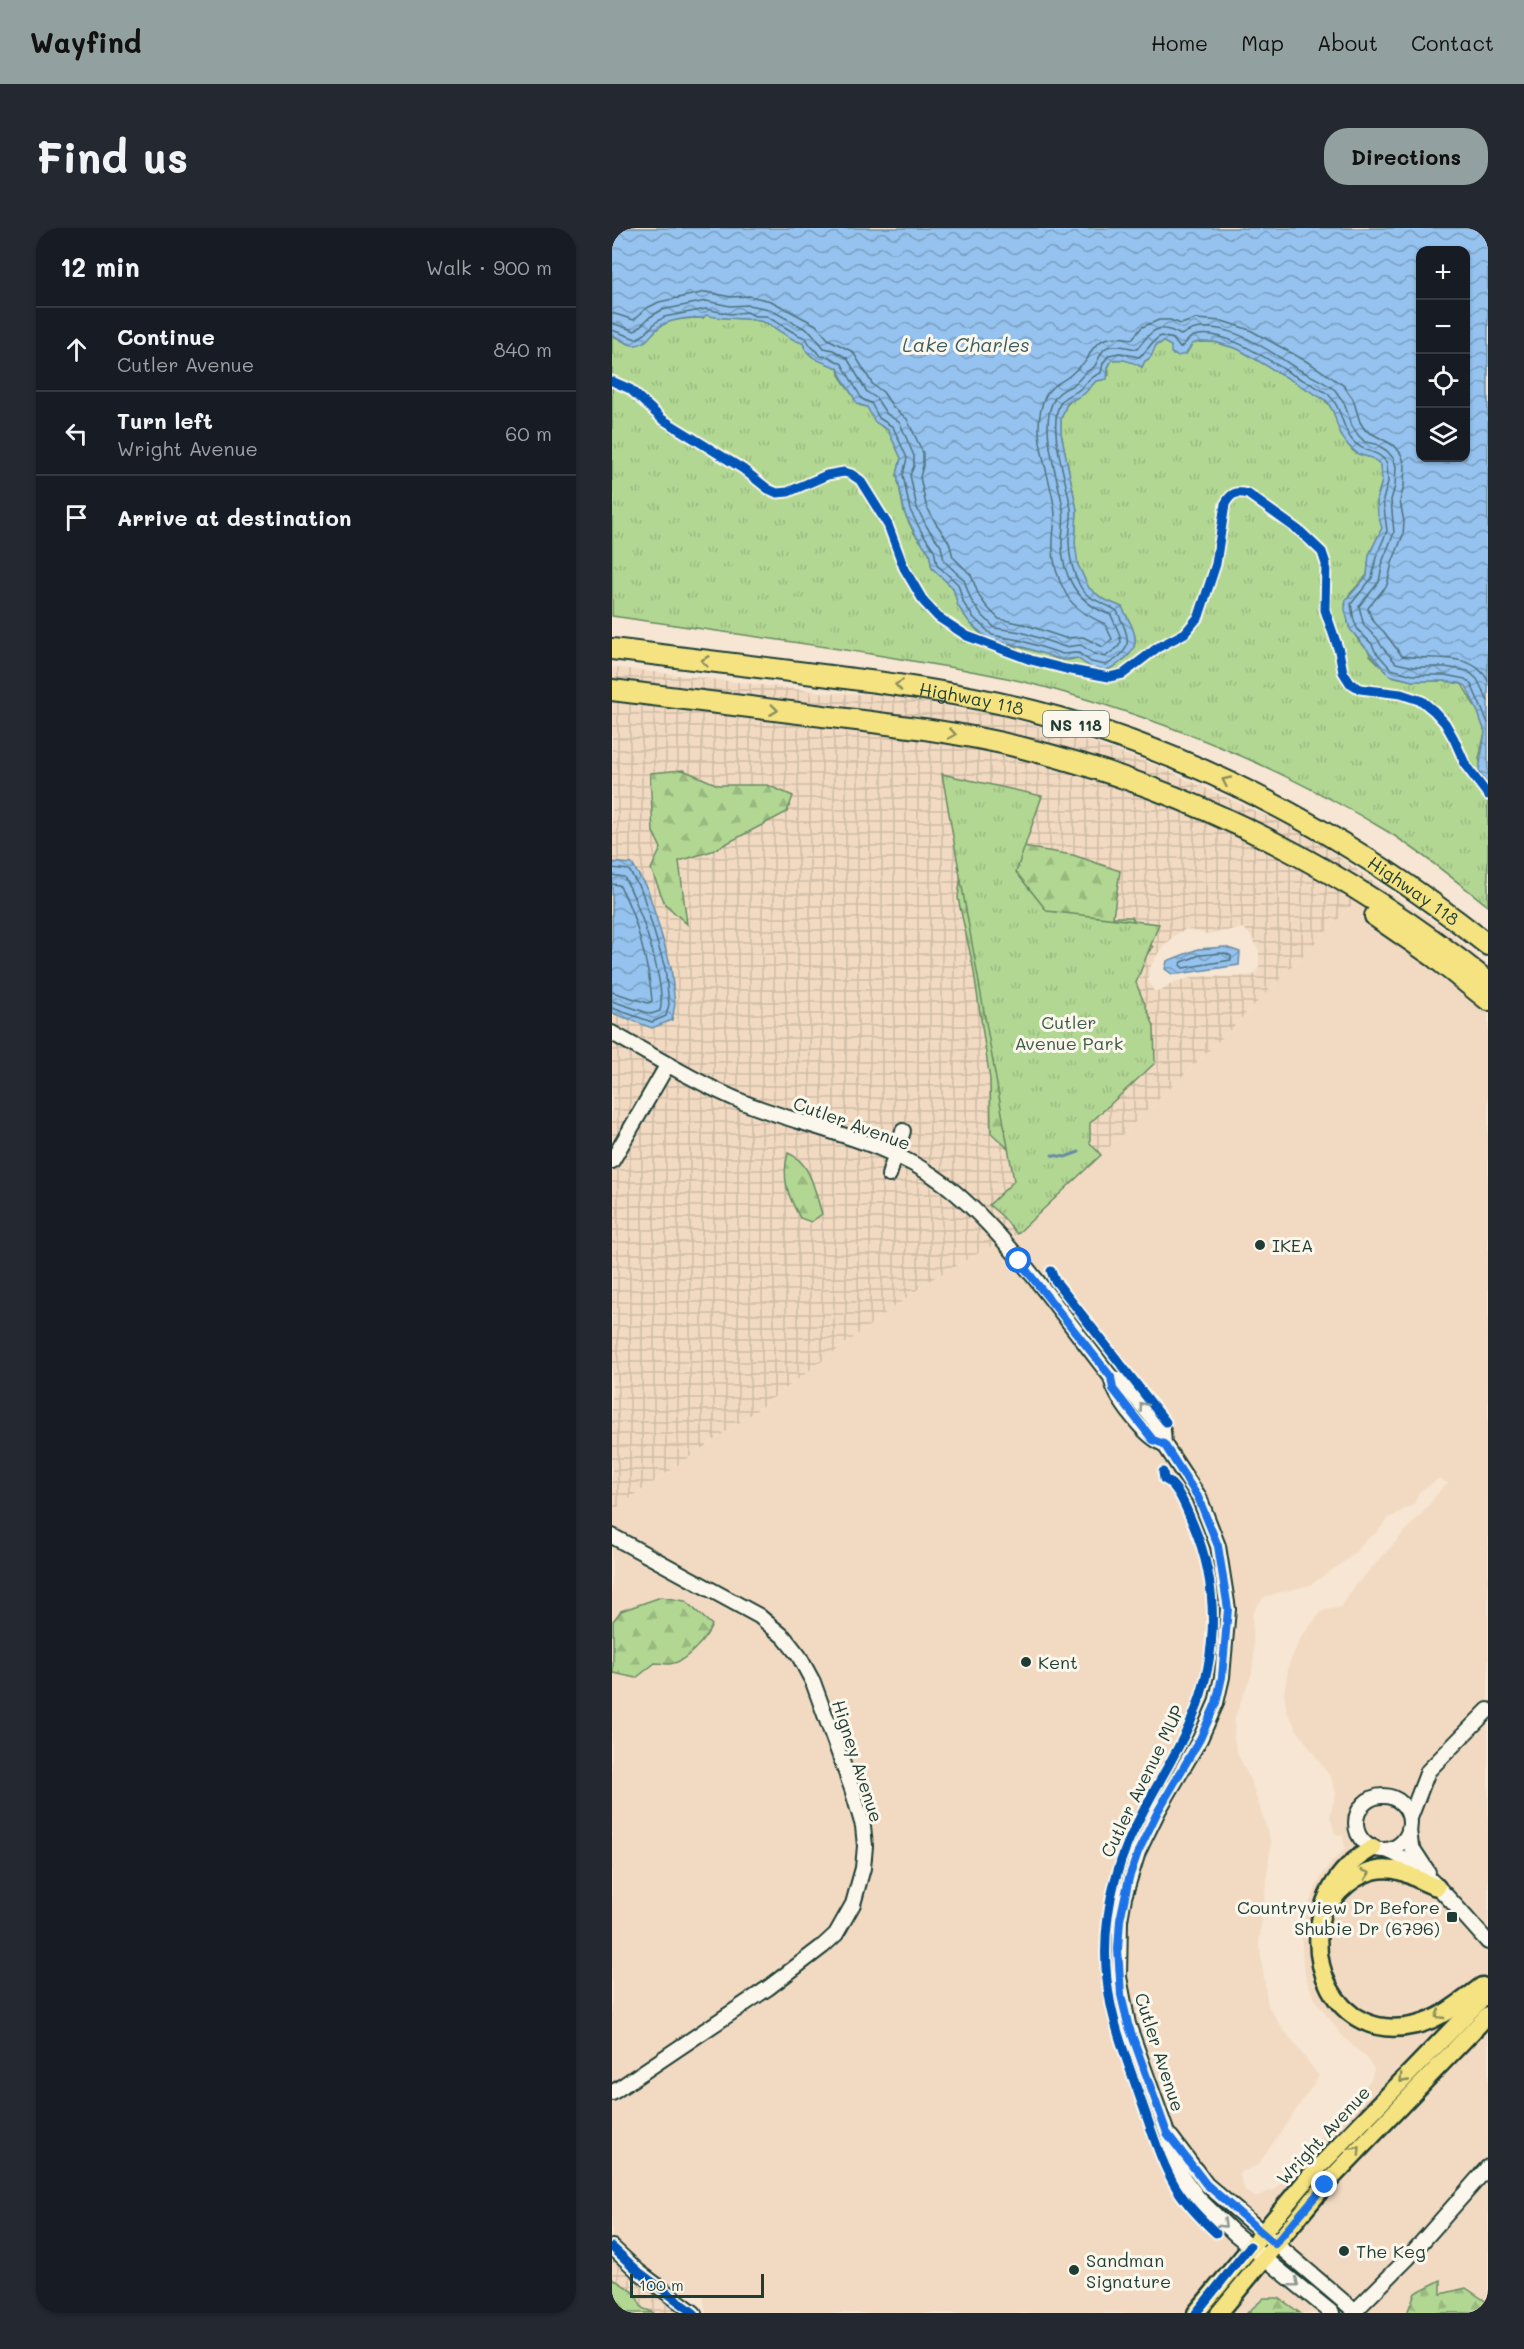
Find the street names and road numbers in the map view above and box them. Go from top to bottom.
street label: Highway 118 [917,676,1026,720]
road number: NS 118 [1043,711,1109,737]
street label: Highway 118 [1363,850,1464,931]
street label: Cutler Avenue [790,1091,914,1155]
street label: Higney Avenue [827,1697,889,1825]
street label: Cutler Avenue MUP [1095,1701,1189,1861]
street label: Cutler Avenue [1130,1990,1190,2114]
street label: Wright Avenue [1271,2080,1375,2190]

